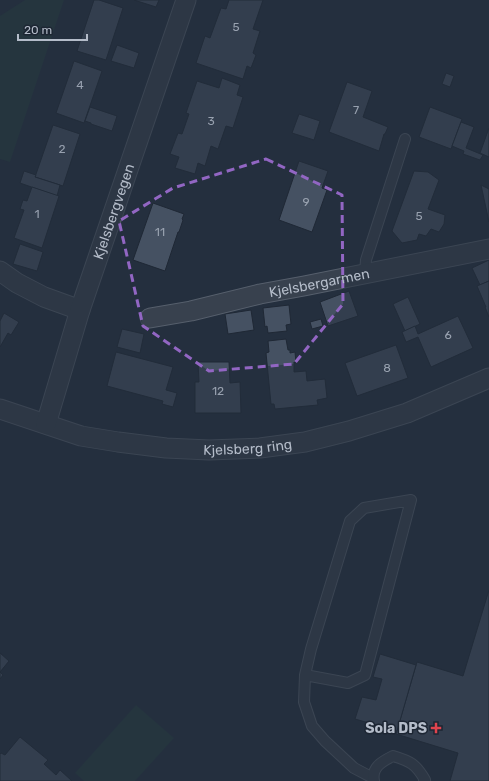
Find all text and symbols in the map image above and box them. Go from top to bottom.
scale bar [18,16,87,42]
house number: 5 [232,20,240,34]
text: 20 m [24,23,52,37]
house number: 4 [76,78,84,92]
house number: 7 [353,103,359,117]
house number: 3 [207,114,215,128]
house number: 2 [58,142,66,156]
street label: Kjelsbergvegen [90,162,138,262]
house number: 9 [302,195,310,209]
house number: 1 [34,207,40,221]
house number: 5 [415,209,423,223]
house number: 11 [155,225,165,239]
street label: Kjelsbergarmen [268,265,371,301]
house number: 6 [444,328,452,342]
house number: 8 [383,361,391,375]
house number: 12 [212,384,224,398]
street label: Kjelsberg ring [203,436,293,459]
place label: Sola DPS [365,720,427,737]
marker: Sola DPS [430,722,442,734]

